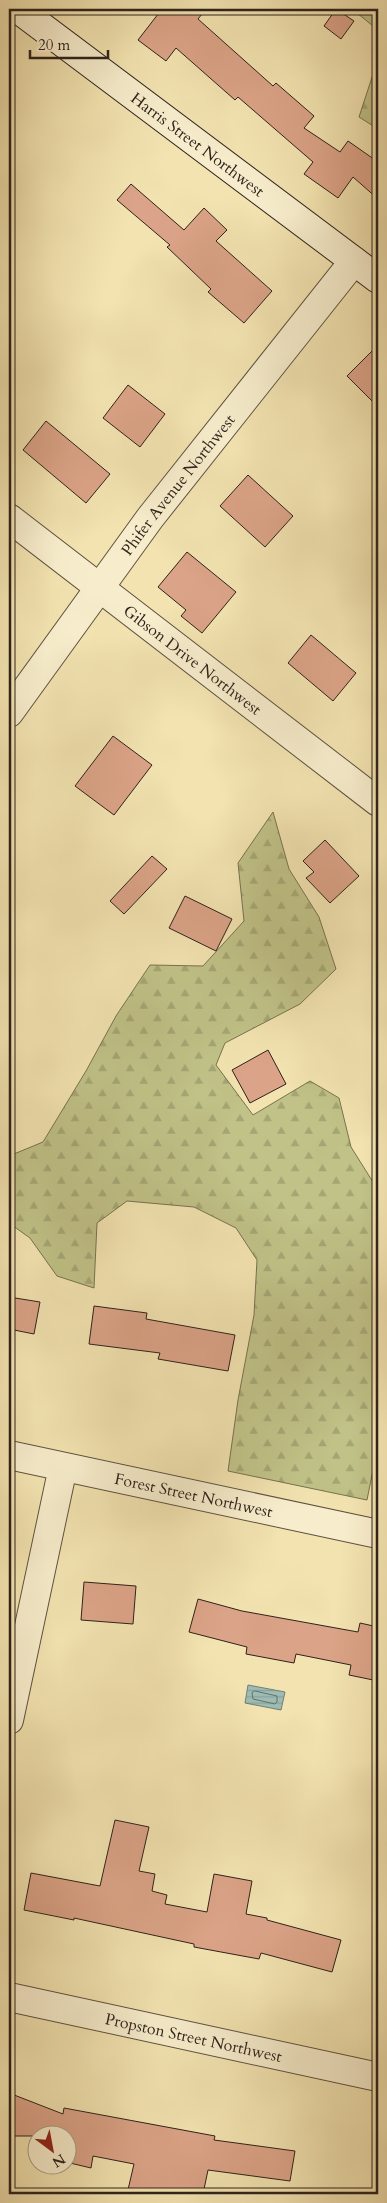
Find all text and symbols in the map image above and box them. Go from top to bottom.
scale bar [30,28,108,60]
text: 20 m [38,35,70,55]
street label: Harris Street Northwest [126,88,269,202]
street label: Phifer Avenue Northwest [116,410,240,560]
street label: Gibson Drive Northwest [119,600,266,720]
street label: Forest Street Northwest [113,1468,275,1523]
street label: Propston Street Northwest [103,2008,284,2068]
north arrow [28,2126,78,2176]
text: N [48,2149,69,2172]

